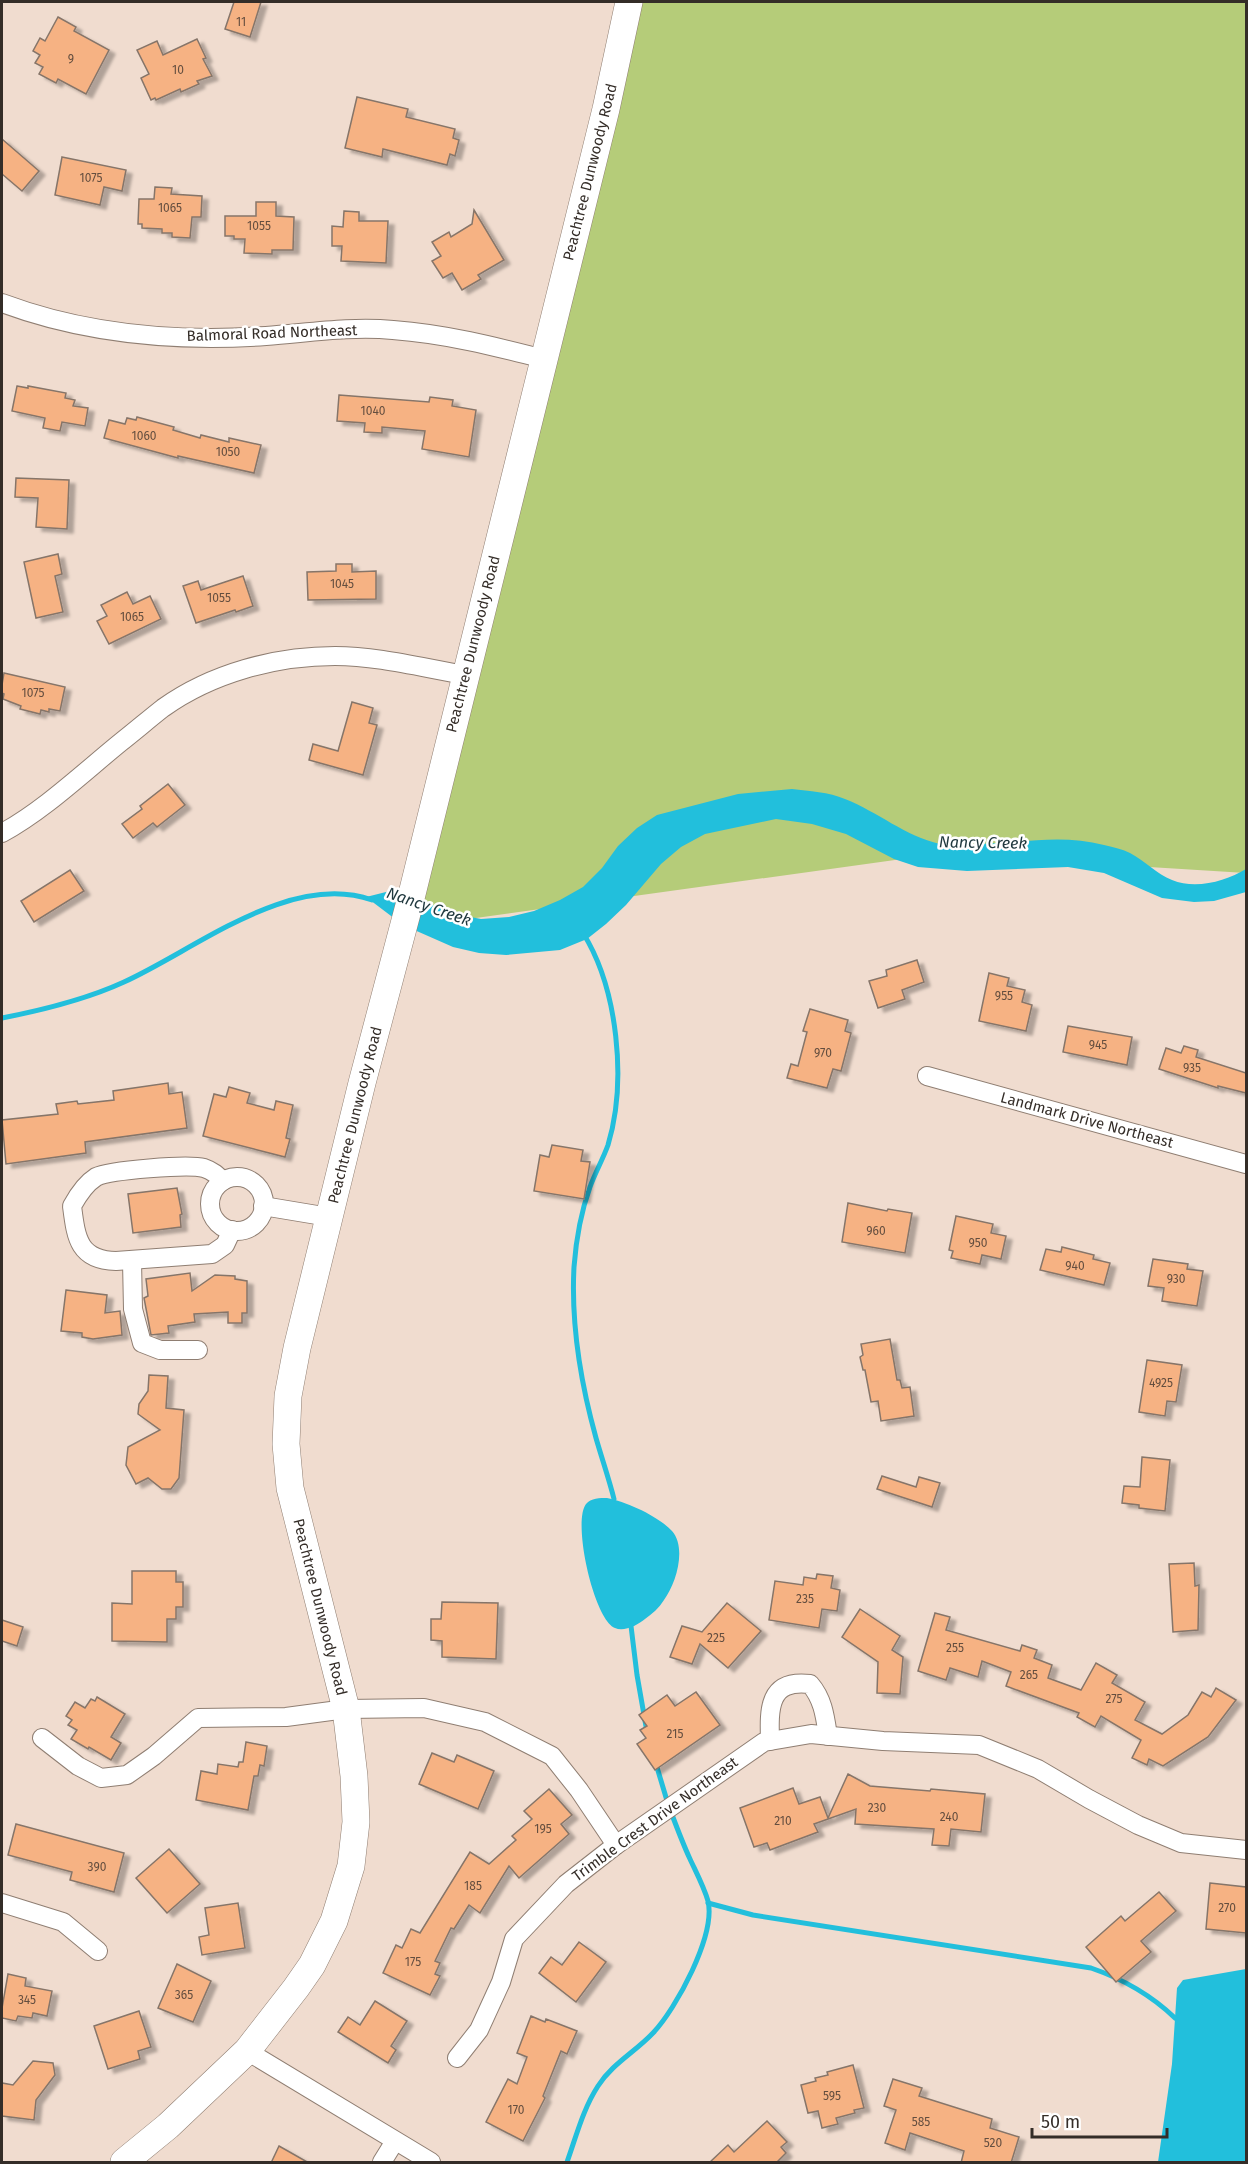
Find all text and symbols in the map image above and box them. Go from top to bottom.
house number: 11 [236,15,246,29]
house number: 9 [68,52,74,66]
house number: 10 [172,63,184,77]
street label: Peachtree Dunwoody Road [559,82,621,262]
house number: 1075 [80,171,102,185]
house number: 1065 [158,201,182,215]
house number: 1055 [247,219,271,233]
street label: Balmoral Road Northeast [186,321,358,345]
house number: 1040 [361,404,386,418]
house number: 1060 [132,429,157,443]
house number: 1050 [216,445,241,459]
street label: Peachtree Dunwoody Road [442,554,504,734]
house number: 1045 [330,577,354,591]
house number: 1055 [207,591,231,605]
house number: 1065 [120,610,144,624]
house number: 1075 [22,686,44,700]
water label: Nancy Creek [939,832,1027,853]
water label: Nancy Creek [384,883,474,930]
house number: 955 [995,989,1013,1003]
street label: Peachtree Dunwoody Road [324,1025,386,1205]
house number: 945 [1089,1038,1107,1052]
house number: 970 [814,1046,832,1060]
house number: 935 [1183,1061,1201,1075]
street label: Landmark Drive Northeast [999,1088,1176,1152]
house number: 960 [866,1224,886,1238]
house number: 950 [968,1236,988,1250]
house number: 940 [1065,1259,1085,1273]
house number: 930 [1167,1272,1186,1286]
house number: 4925 [1149,1376,1173,1390]
street label: Peachtree Dunwoody Road [289,1517,351,1697]
house number: 235 [796,1592,814,1606]
house number: 225 [707,1631,725,1645]
house number: 255 [946,1641,964,1655]
house number: 265 [1020,1668,1038,1682]
house number: 275 [1106,1692,1122,1706]
house number: 215 [667,1727,683,1741]
street label: Trimble Crest Drive Northeast [569,1753,742,1885]
house number: 230 [868,1801,887,1815]
house number: 240 [940,1810,959,1824]
house number: 210 [774,1814,792,1828]
house number: 195 [534,1822,552,1836]
house number: 390 [88,1860,107,1874]
house number: 185 [464,1879,482,1893]
house number: 270 [1218,1901,1236,1915]
house number: 175 [405,1955,421,1969]
house number: 365 [175,1988,193,2002]
house number: 345 [18,1993,36,2007]
house number: 595 [823,2089,841,2103]
scale bar [1032,2101,1167,2139]
house number: 170 [507,2103,525,2117]
text: 50 m [1041,2111,1080,2133]
house number: 585 [912,2115,930,2129]
house number: 520 [984,2136,1003,2150]

